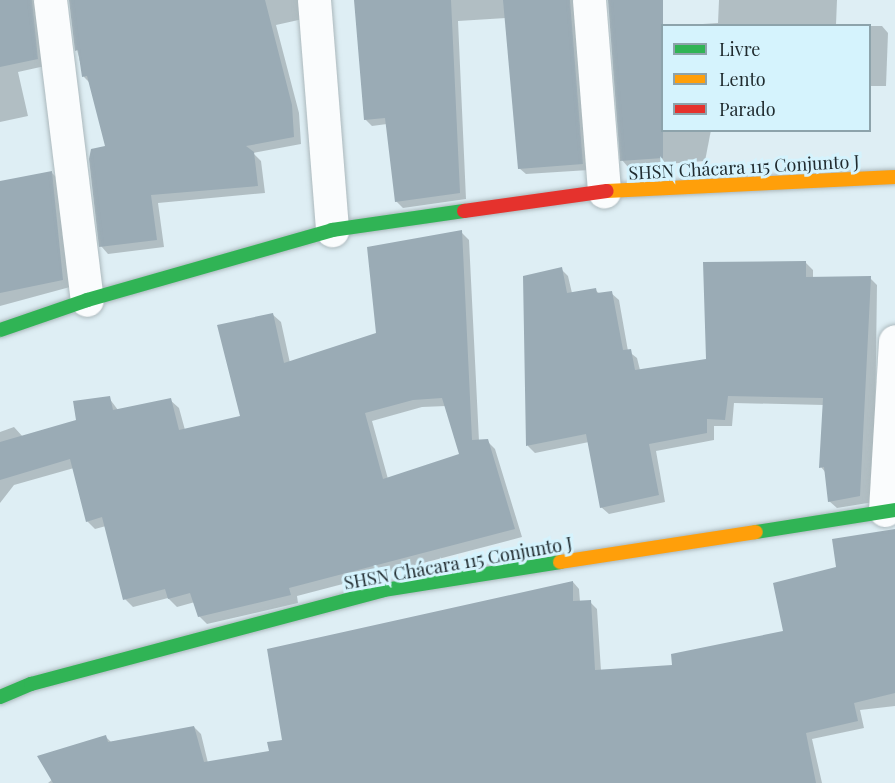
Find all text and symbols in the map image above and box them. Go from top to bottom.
legend [661,24,871,132]
text: Livre [719,37,760,61]
text: Lento [719,67,766,91]
text: Parado [719,97,776,121]
street label: SHSN Chácara 115 Conjunto J [628,150,860,184]
street label: SHSN Chácara 115 Conjunto J [342,532,574,594]

